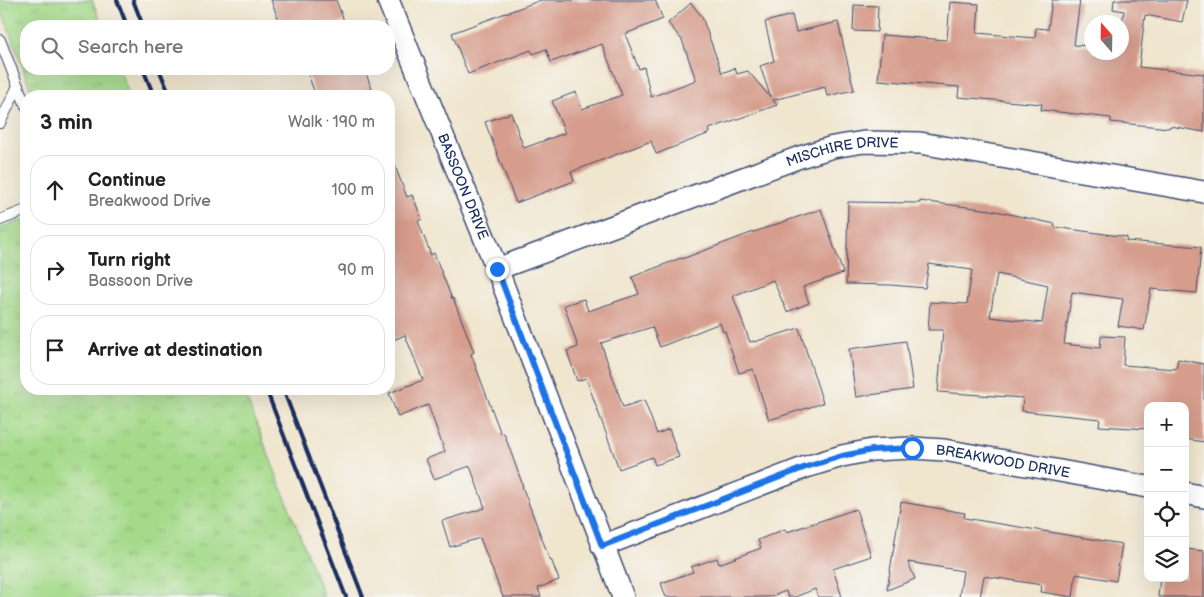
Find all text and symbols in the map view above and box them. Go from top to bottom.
north arrow [1084,15,1129,60]
search box [20,20,395,75]
icon: search [38,34,66,62]
text: Search here [78,36,183,59]
text: 3 min [40,110,93,135]
text: Walk · 190 m [288,113,375,132]
street label: BASSOON DRIVE [434,131,493,242]
street label: MISCHIRE DRIVE [783,133,899,170]
text: Continue [88,169,166,192]
icon: ahead [41,176,69,204]
text: 100 m [331,181,374,200]
text: Breakwood Drive [88,192,211,211]
text: Turn right [88,249,171,272]
icon: right [41,256,69,284]
route end [486,258,509,281]
text: 90 m [338,261,374,280]
text: Bassoon Drive [88,272,193,291]
icon: arrive [41,336,69,364]
text: Arrive at destination [88,339,263,362]
map controls [1144,402,1189,582]
button: + [1144,402,1189,447]
route start [901,437,924,460]
street label: BREAKWOOD DRIVE [935,441,1071,481]
button: − [1144,447,1189,492]
button: locate [1144,492,1189,537]
button: layers [1144,537,1189,582]

